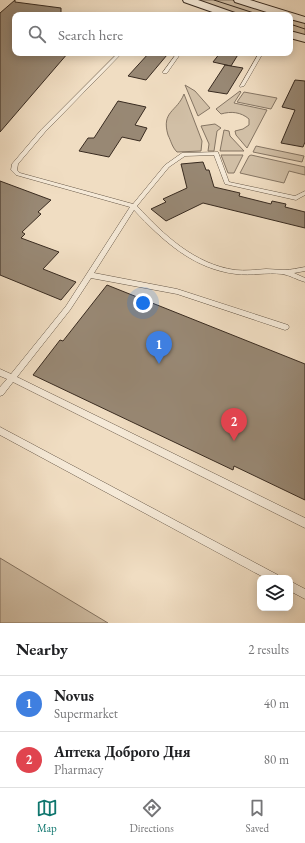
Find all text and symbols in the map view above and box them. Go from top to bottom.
search box [12,12,293,56]
icon: search [26,23,48,45]
text: Search here [58,25,123,44]
your location [133,293,153,313]
pin: 1 [146,331,172,364]
pin: 2 [221,408,247,441]
map controls [257,575,293,611]
button: layers [257,575,293,611]
text: Nearby [16,638,68,660]
text: 2 results [248,641,289,658]
text: Novus [54,686,94,705]
text: 1 [26,695,32,712]
text: 40 m [264,695,289,712]
text: Supermarket [54,705,118,722]
text: Аптека Доброго Дня [54,742,191,761]
text: 2 [26,751,32,768]
text: 80 m [264,751,289,768]
text: Pharmacy [54,761,103,778]
tab: Map [36,797,58,835]
tab: Directions [130,797,174,835]
tab: Saved [246,797,269,835]

